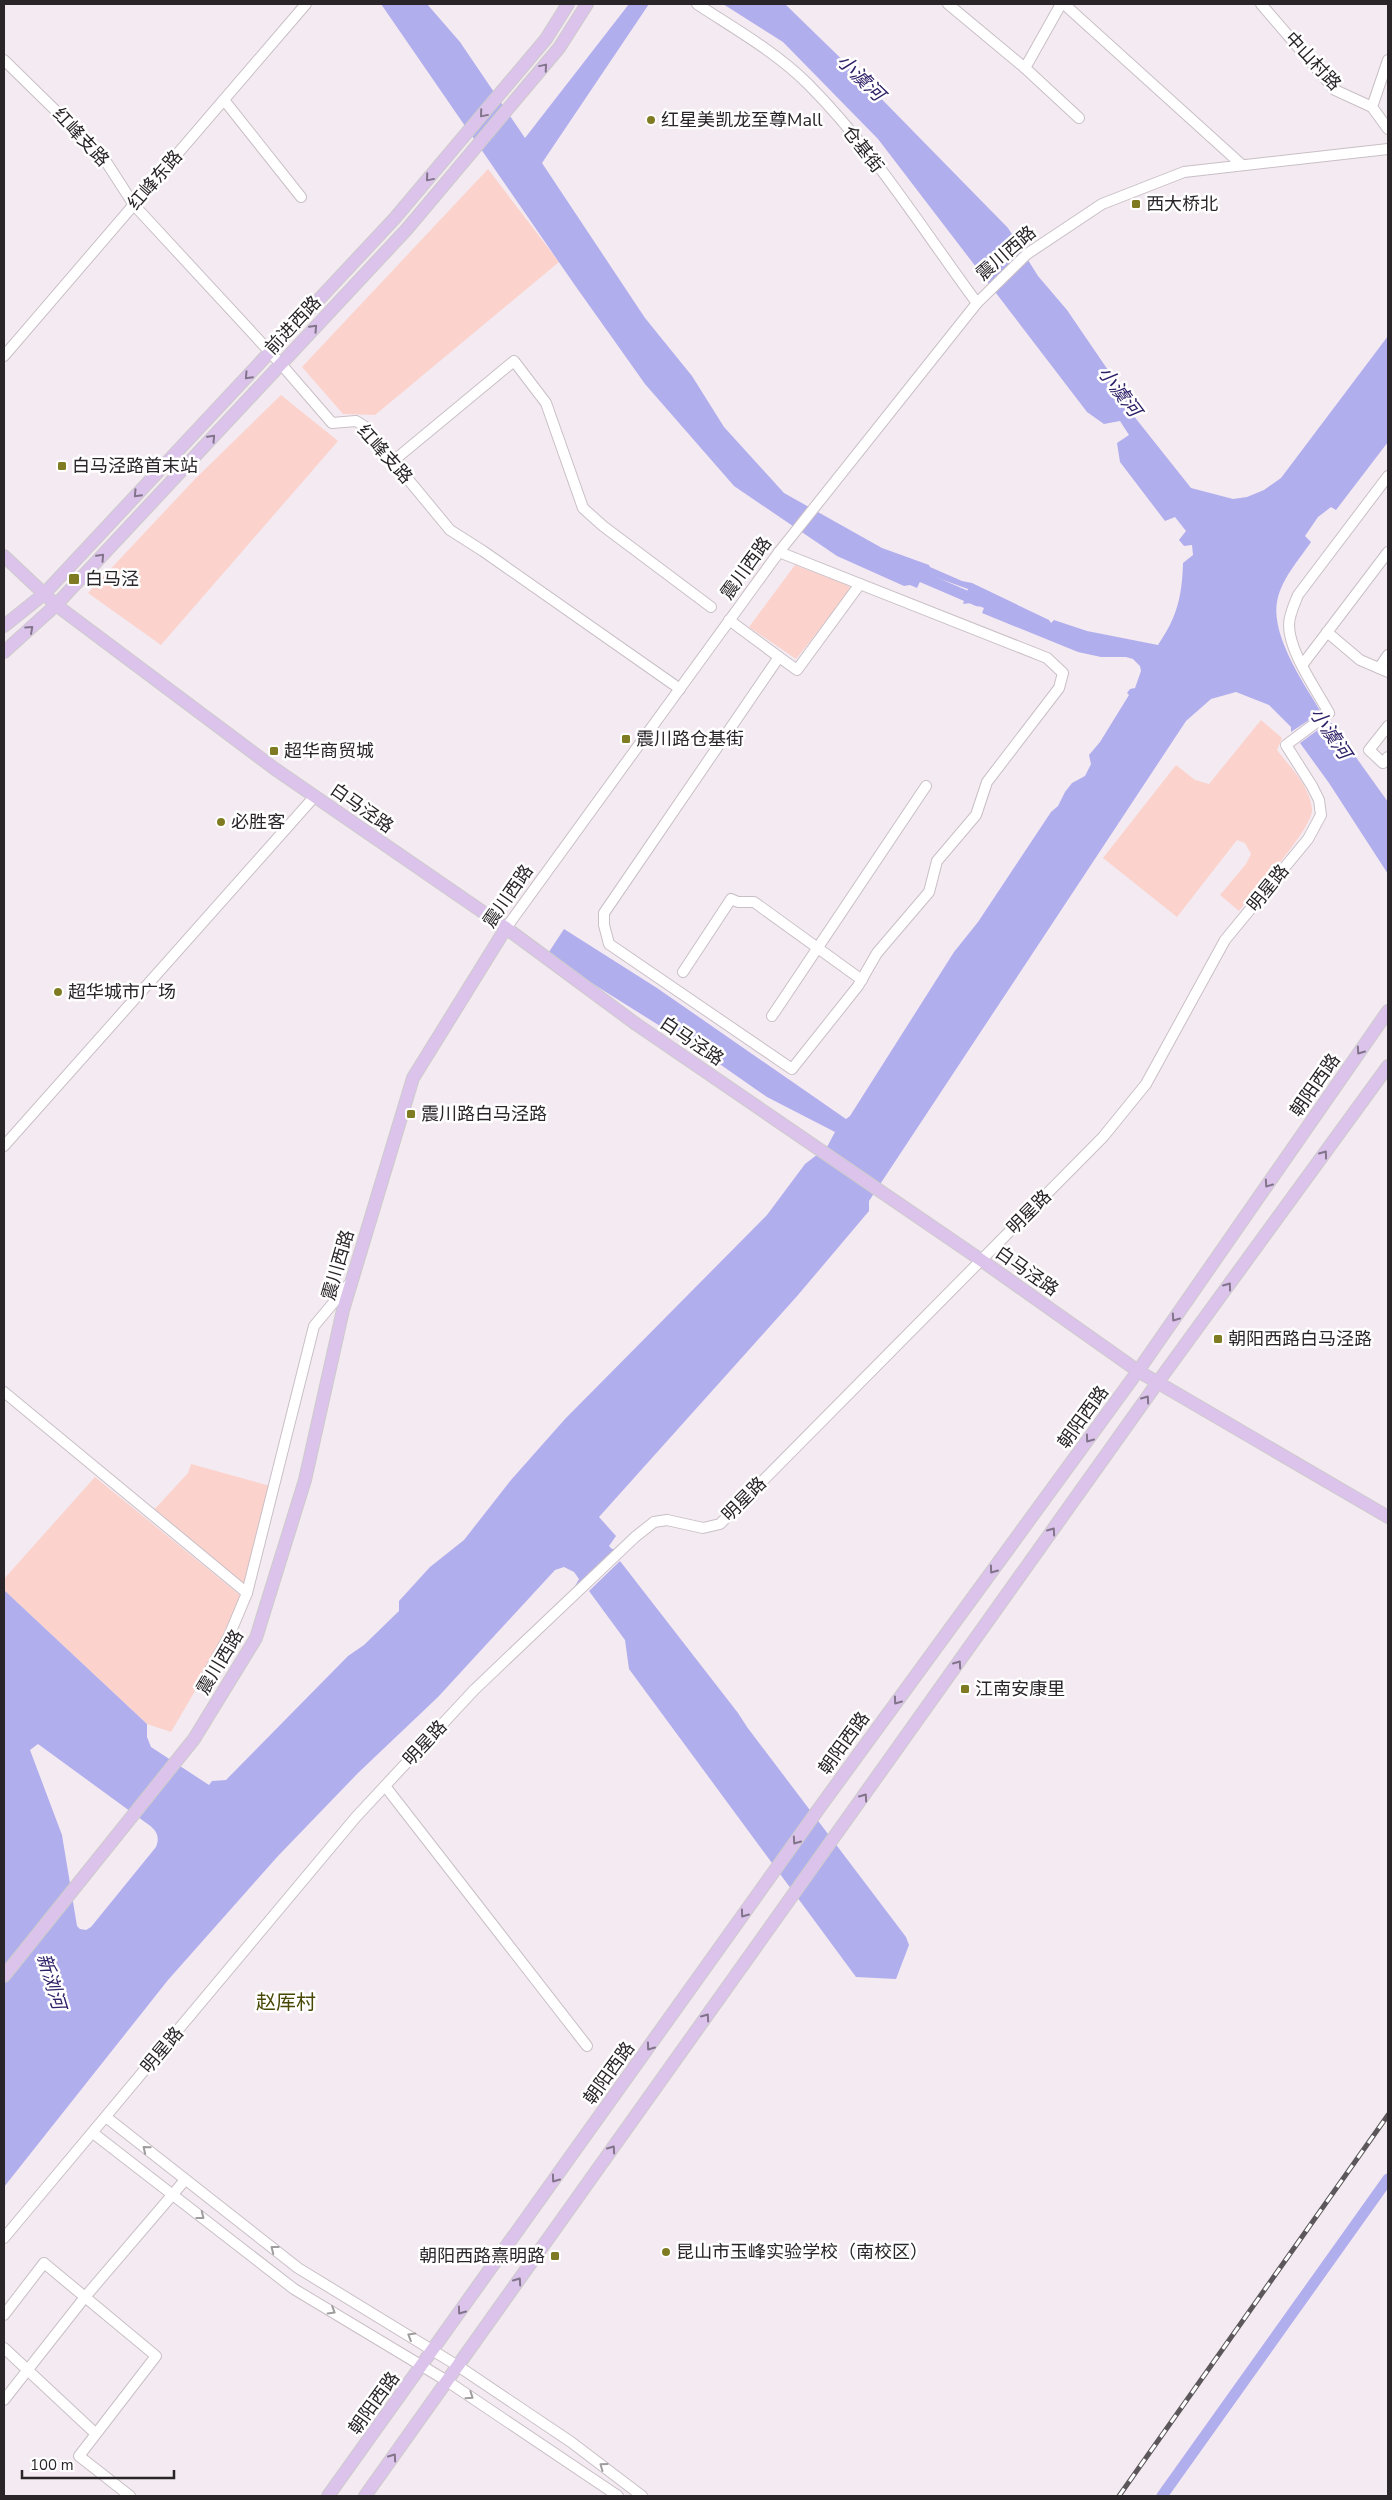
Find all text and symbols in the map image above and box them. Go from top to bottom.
street label: 中山村路 [1280,26,1346,96]
water label: 小澞河 [831,49,893,110]
one-way arrow [538,63,547,72]
street label: 红峰支路 [48,102,114,172]
one-way arrow [480,108,489,117]
place label: 红星美凯龙至尊Mall [661,108,823,132]
marker: 红星美凯龙至尊Mall [645,114,657,126]
street label: 仓基街 [837,120,889,178]
street label: 红峰东路 [122,145,188,215]
one-way arrow [425,173,434,182]
place label: 西大桥北 [1146,192,1218,216]
marker: 西大桥北 [1130,198,1142,210]
street label: 震川西路 [971,220,1041,286]
street label: 前进西路 [260,290,326,360]
one-way arrow [308,325,317,334]
water label: 小澞河 [1092,361,1149,425]
one-way arrow [245,370,254,379]
street label: 红峰支路 [352,419,418,489]
one-way arrow [206,435,215,444]
place label: 白马泾路首末站 [72,454,198,478]
marker: 白马泾路首末站 [56,460,68,472]
one-way arrow [134,489,143,498]
street label: 震川西路 [715,532,777,604]
one-way arrow [95,554,104,563]
place label: 白马泾 [85,567,139,591]
marker: 白马泾 [67,572,81,586]
one-way arrow [24,626,33,635]
water label: 小澞河 [1303,703,1359,768]
place label: 震川路仓基街 [636,727,744,751]
marker: 震川路仓基街 [620,733,632,745]
place label: 超华商贸城 [284,739,374,763]
marker: 超华商贸城 [268,745,280,757]
street label: 白马泾路 [326,778,398,838]
place label: 必胜客 [231,810,285,834]
marker: 必胜客 [215,816,227,828]
street label: 明星路 [1242,859,1294,917]
street label: 震川西路 [478,860,538,932]
place label: 超华城市广场 [68,980,176,1004]
marker: 超华城市广场 [52,986,64,998]
street label: 白马泾路 [655,1011,729,1071]
one-way arrow [1357,1045,1366,1055]
street label: 朝阳西路 [1285,1049,1345,1121]
place label: 震川路白马泾路 [421,1102,547,1126]
marker: 震川路白马泾路 [405,1108,417,1120]
one-way arrow [1318,1151,1327,1160]
one-way arrow [1265,1179,1274,1188]
street label: 明星路 [1001,1184,1057,1240]
street label: 震川西路 [317,1227,359,1303]
street label: 白马泾路 [991,1241,1063,1301]
one-way arrow [1222,1282,1231,1292]
one-way arrow [1172,1312,1181,1322]
place label: 朝阳西路白马泾路 [1228,1327,1372,1351]
marker: 朝阳西路白马泾路 [1212,1333,1224,1345]
street label: 朝阳西路 [1052,1381,1114,1453]
one-way arrow [1140,1395,1149,1405]
one-way arrow [1086,1433,1095,1442]
street label: 明星路 [716,1471,772,1527]
one-way arrow [1046,1528,1055,1537]
one-way arrow [990,1564,999,1574]
street label: 震川西路 [191,1625,249,1699]
one-way arrow [952,1660,961,1670]
place label: 江南安康里 [975,1677,1065,1701]
marker: 江南安康里 [959,1683,971,1695]
one-way arrow [894,1695,903,1705]
street label: 朝阳西路 [813,1707,875,1779]
street label: 明星路 [398,1715,452,1771]
one-way arrow [858,1793,867,1803]
one-way arrow [793,1835,802,1845]
one-way arrow [741,1909,750,1918]
water label: 新浏河 [30,1950,73,2016]
district label: 赵厍村 [256,1989,316,2016]
one-way arrow [700,2013,709,2023]
street label: 明星路 [135,2022,189,2078]
street label: 朝阳西路 [578,2037,640,2109]
one-way arrow [647,2041,656,2050]
one-way arrow [606,2145,615,2155]
one-way arrow [143,2146,152,2154]
one-way arrow [552,2173,561,2183]
one-way arrow [195,2210,204,2219]
place label: 昆山市玉峰实验学校（南校区） [676,2240,928,2264]
place label: 朝阳西路熹明路 [419,2244,545,2268]
one-way arrow [270,2246,280,2255]
marker: 昆山市玉峰实验学校（南校区） [660,2246,672,2258]
marker: 朝阳西路熹明路 [549,2250,561,2262]
one-way arrow [512,2278,521,2287]
one-way arrow [326,2305,335,2315]
one-way arrow [458,2305,467,2315]
one-way arrow [407,2333,416,2343]
street label: 朝阳西路 [343,2367,405,2439]
one-way arrow [465,2390,474,2400]
scale bar [22,2448,175,2480]
one-way arrow [387,2453,396,2462]
text: 100 m [30,2455,74,2475]
one-way arrow [600,2463,609,2472]

